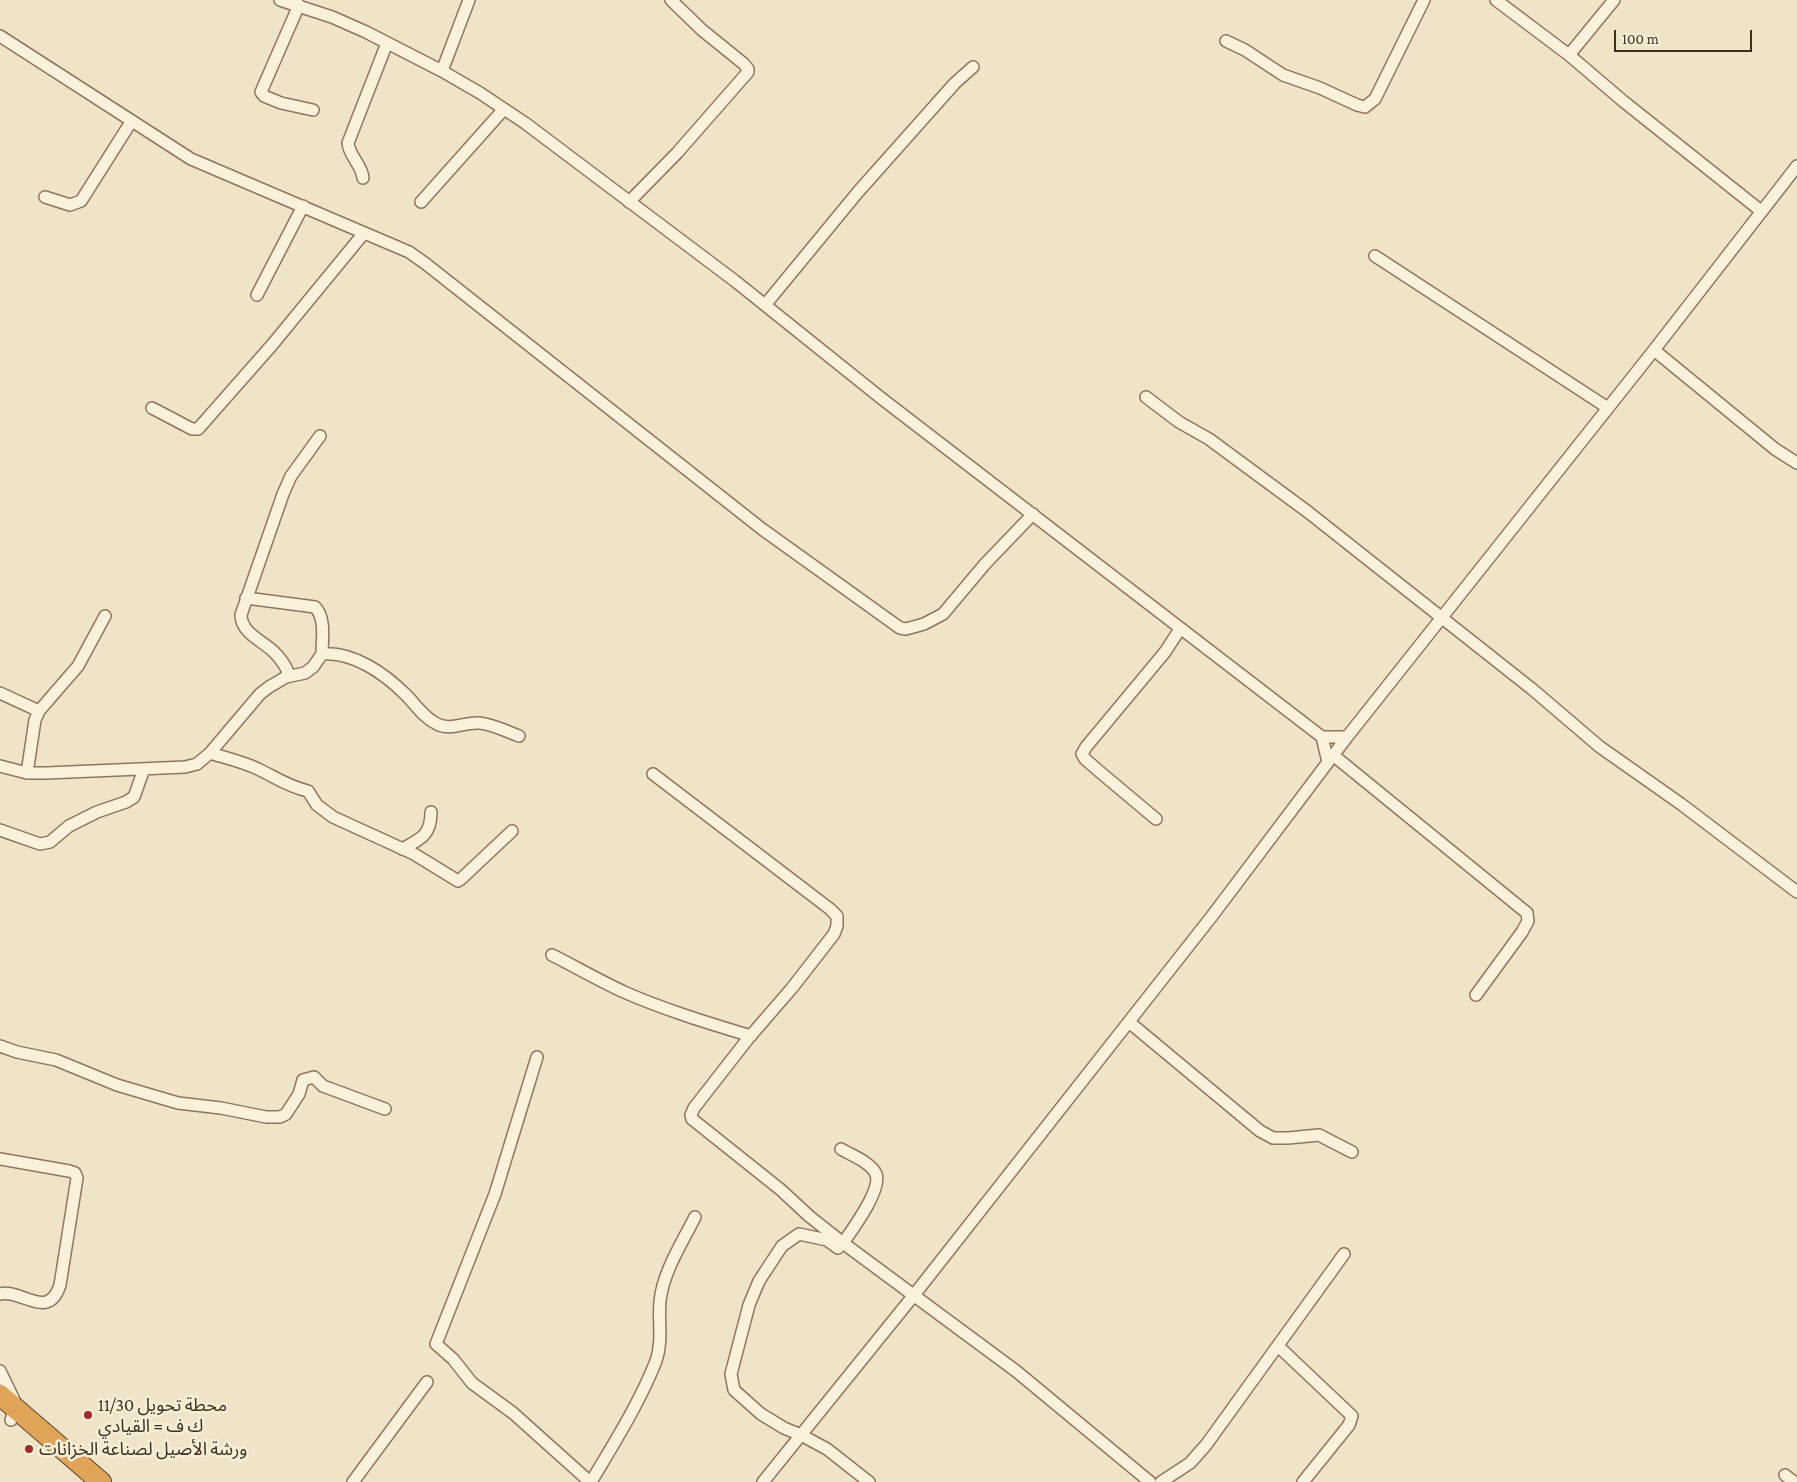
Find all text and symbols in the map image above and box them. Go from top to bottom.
scale bar [1617,20,1754,52]
text: 100 m [1622,31,1659,47]
place label: محطة تحويل 11/30 ك ف = القيادي [98,1394,227,1436]
marker: محطة تحويل 11/30 ك ف = القيادي [82,1409,94,1421]
place label: ورشة الأصيل لصناعة الخزانات [39,1438,247,1460]
marker: ورشة الأصيل لصناعة الخزانات [23,1443,35,1455]

